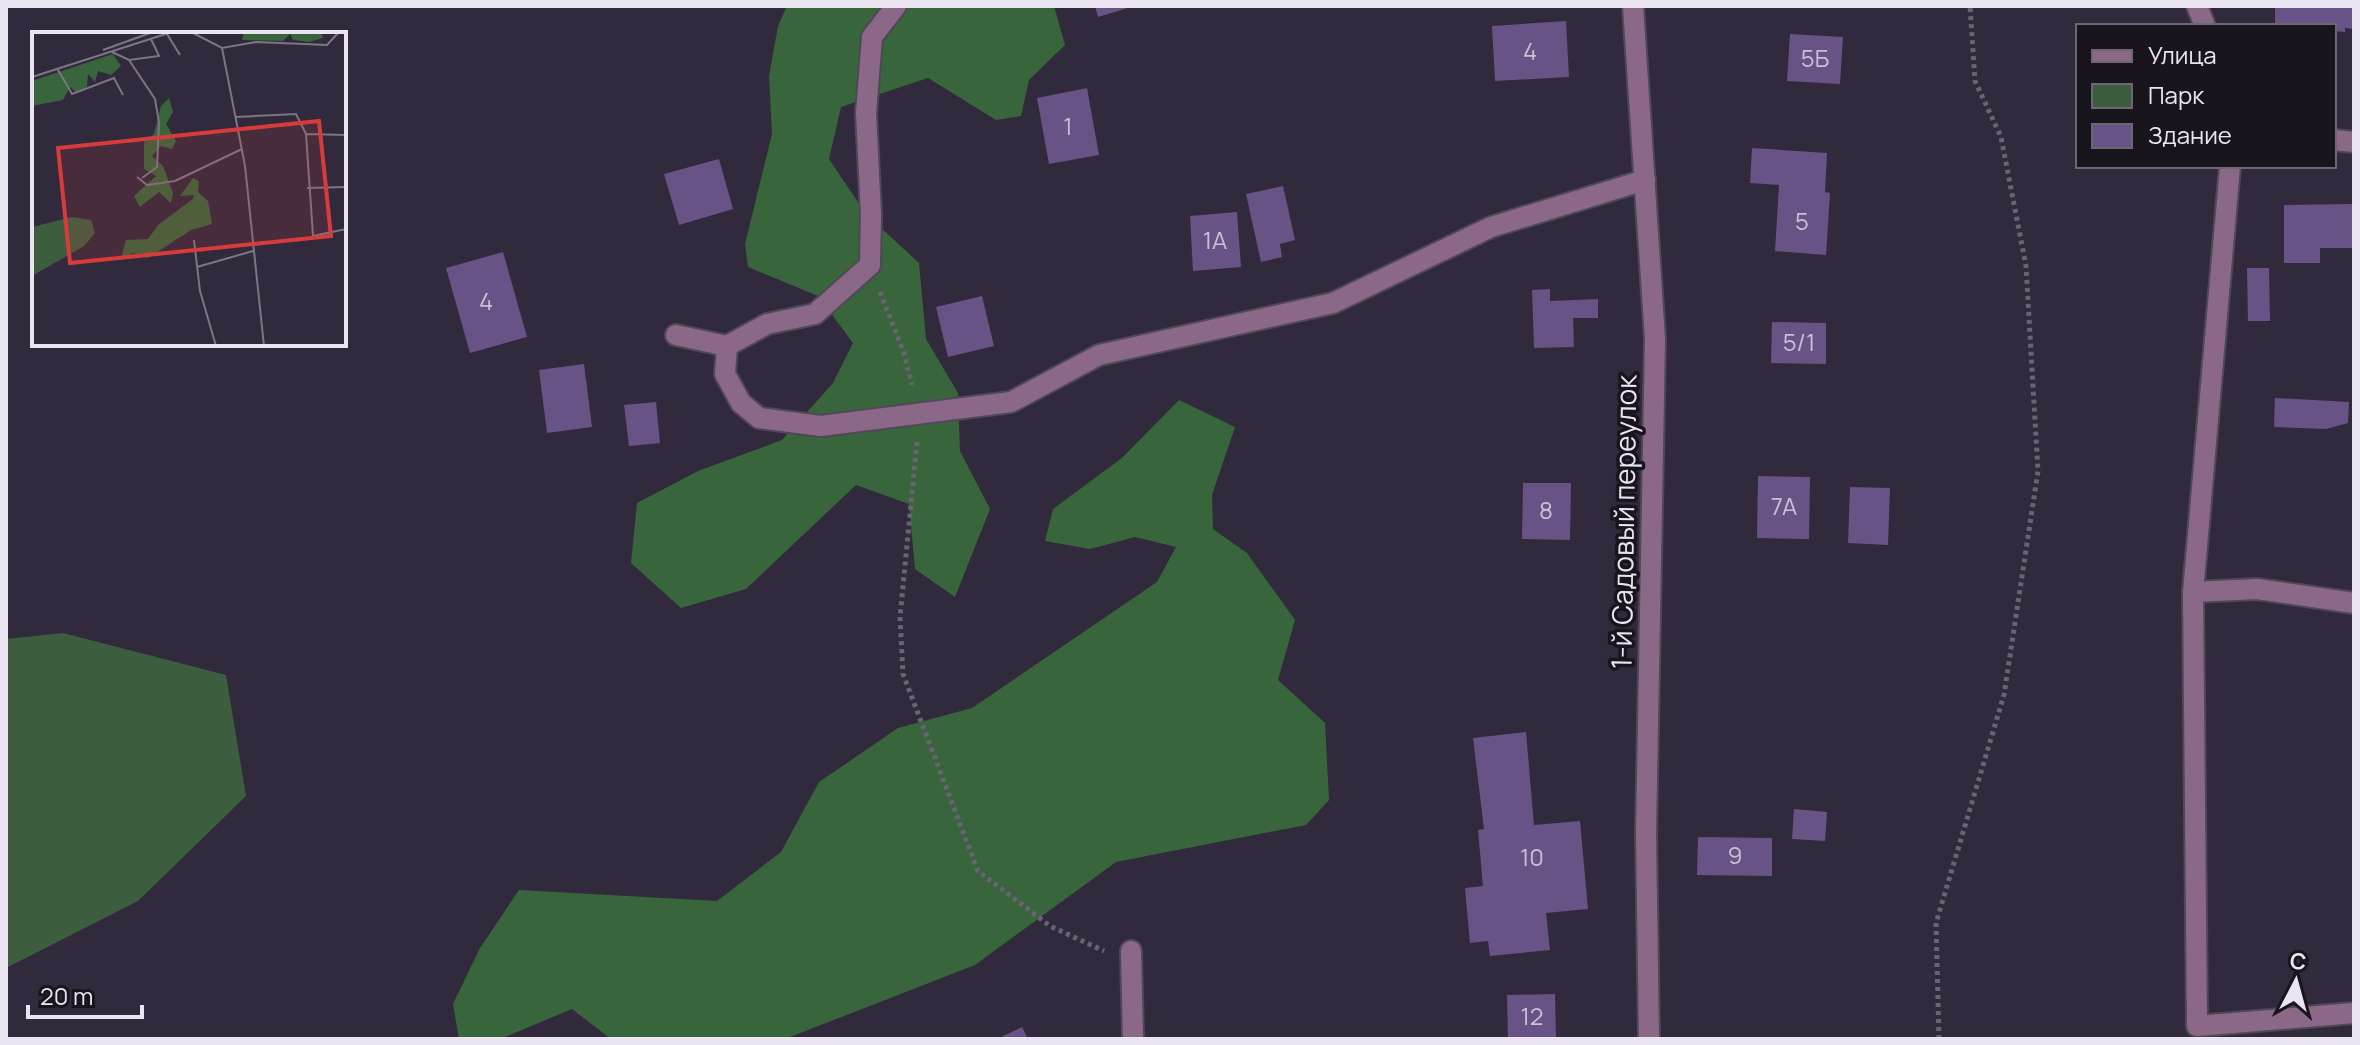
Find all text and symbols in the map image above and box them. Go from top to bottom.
legend [2076,24,2336,168]
inset map [32,32,346,346]
house number: 4 [1523,34,1537,67]
text: Улица [2148,38,2217,71]
house number: 5Б [1801,41,1829,74]
text: Парк [2148,78,2205,111]
house number: 1 [1063,109,1073,142]
text: Здание [2148,118,2232,151]
house number: 5 [1795,204,1809,237]
house number: 1А [1203,223,1227,256]
house number: 4 [479,284,493,317]
house number: 5/1 [1783,325,1815,358]
street label: 1-й Садовый переулок [1601,373,1645,669]
house number: 7А [1771,489,1797,522]
house number: 8 [1539,493,1553,526]
house number: 9 [1728,838,1742,871]
house number: 10 [1520,840,1544,873]
north arrow [2256,941,2336,1021]
text: С [2288,945,2308,977]
scale bar [28,969,142,1019]
text: 20 m [40,979,93,1012]
house number: 12 [1520,999,1544,1032]

